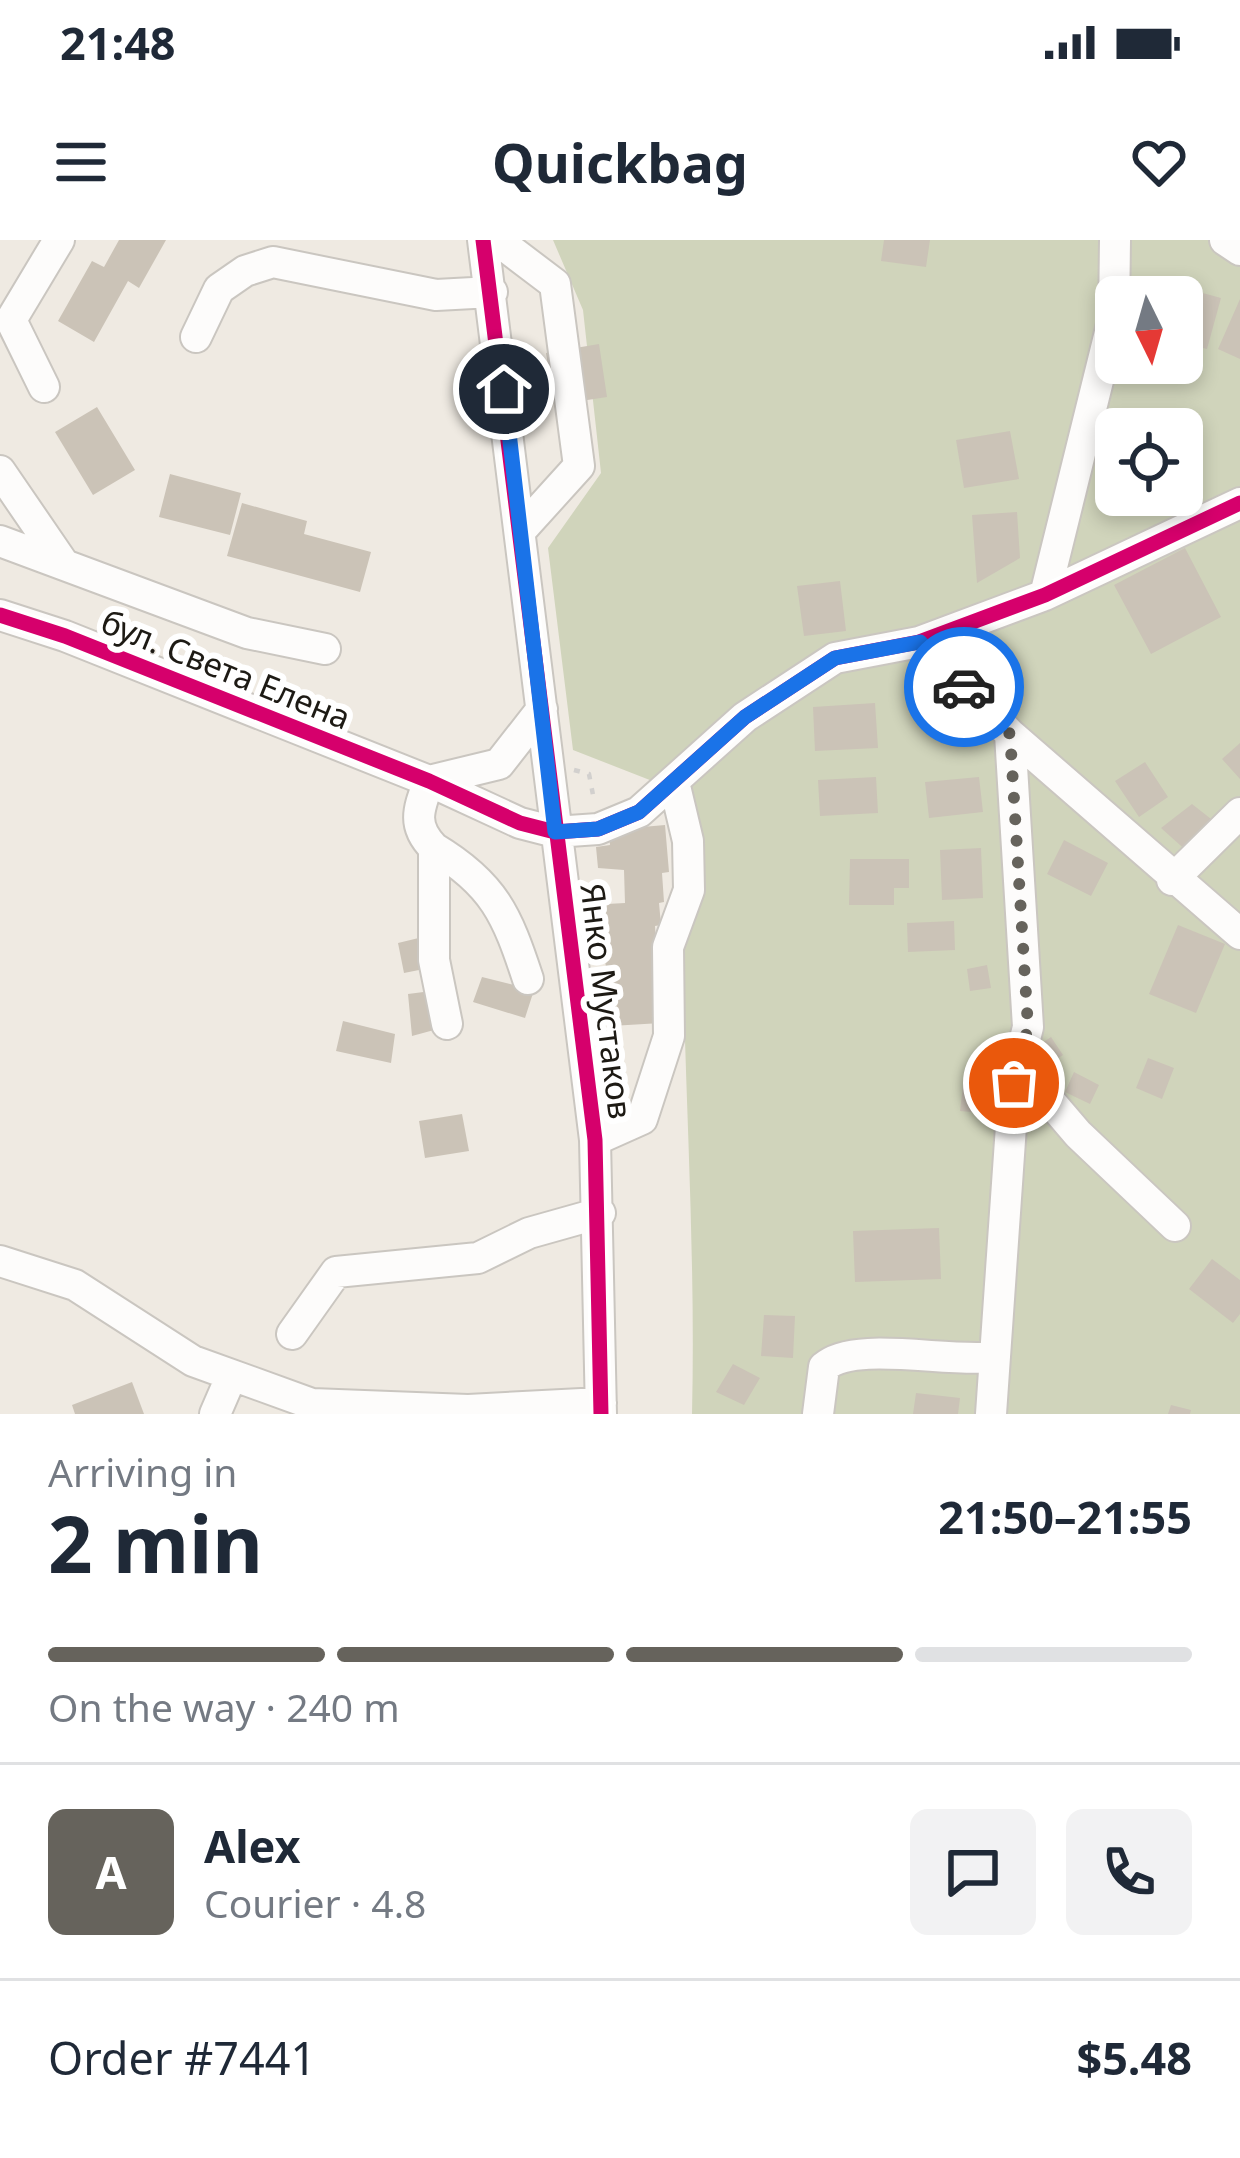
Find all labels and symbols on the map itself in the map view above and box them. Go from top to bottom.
north arrow [1095,276,1203,384]
pin [453,338,555,440]
street label: бул. Света Елена [95,598,357,740]
courier [904,627,1024,747]
street label: Янко Мустаков [570,881,644,1121]
pin [963,1032,1065,1134]

